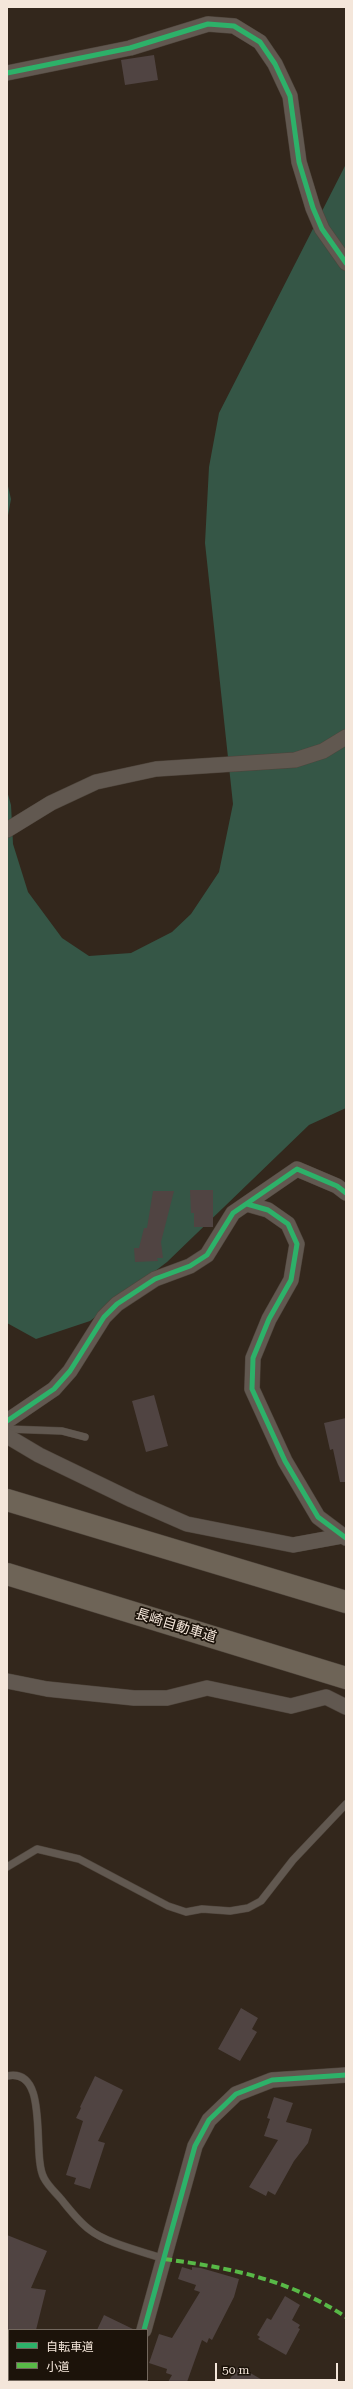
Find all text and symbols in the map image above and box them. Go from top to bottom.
street label: 長崎自動車道 [133,1606,219,1646]
legend [8,2329,148,2381]
text: 自転車道 [46,2340,94,2354]
scale bar [217,2355,340,2381]
text: 小道 [46,2360,70,2374]
text: 50 m [222,2363,249,2377]

